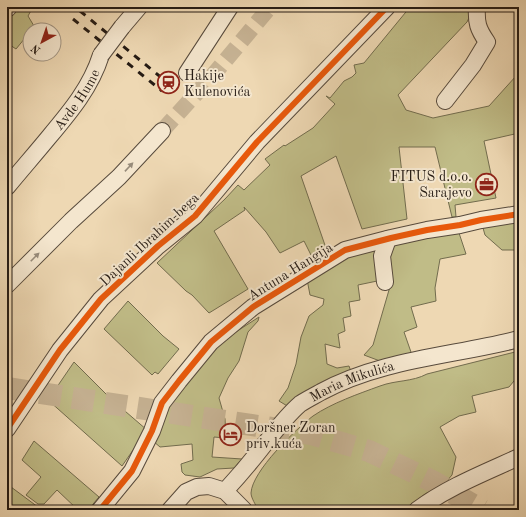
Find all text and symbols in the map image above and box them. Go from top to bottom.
north arrow [22,22,62,62]
text: N [29,41,43,55]
street label: Avde Hume [52,67,103,133]
place label: Hakije Kulenovića [184,69,250,99]
station icon: Hakije Kulenovića [155,70,181,96]
one-way arrow [124,162,133,172]
place label: FITUS d.o.o. Sarajevo [391,170,472,200]
office icon: FITUS d.o.o. Sarajevo [474,171,500,197]
street label: Dajanli Ibrahim-bega [98,190,202,289]
street label: Antuna Hangija [246,240,336,304]
one-way arrow [30,252,40,262]
street label: Maria Mikulića [308,359,396,405]
place label: Doršner Zoran priv.kuća [246,421,336,451]
hotel icon: Doršner Zoran priv.kuća [217,422,243,448]

